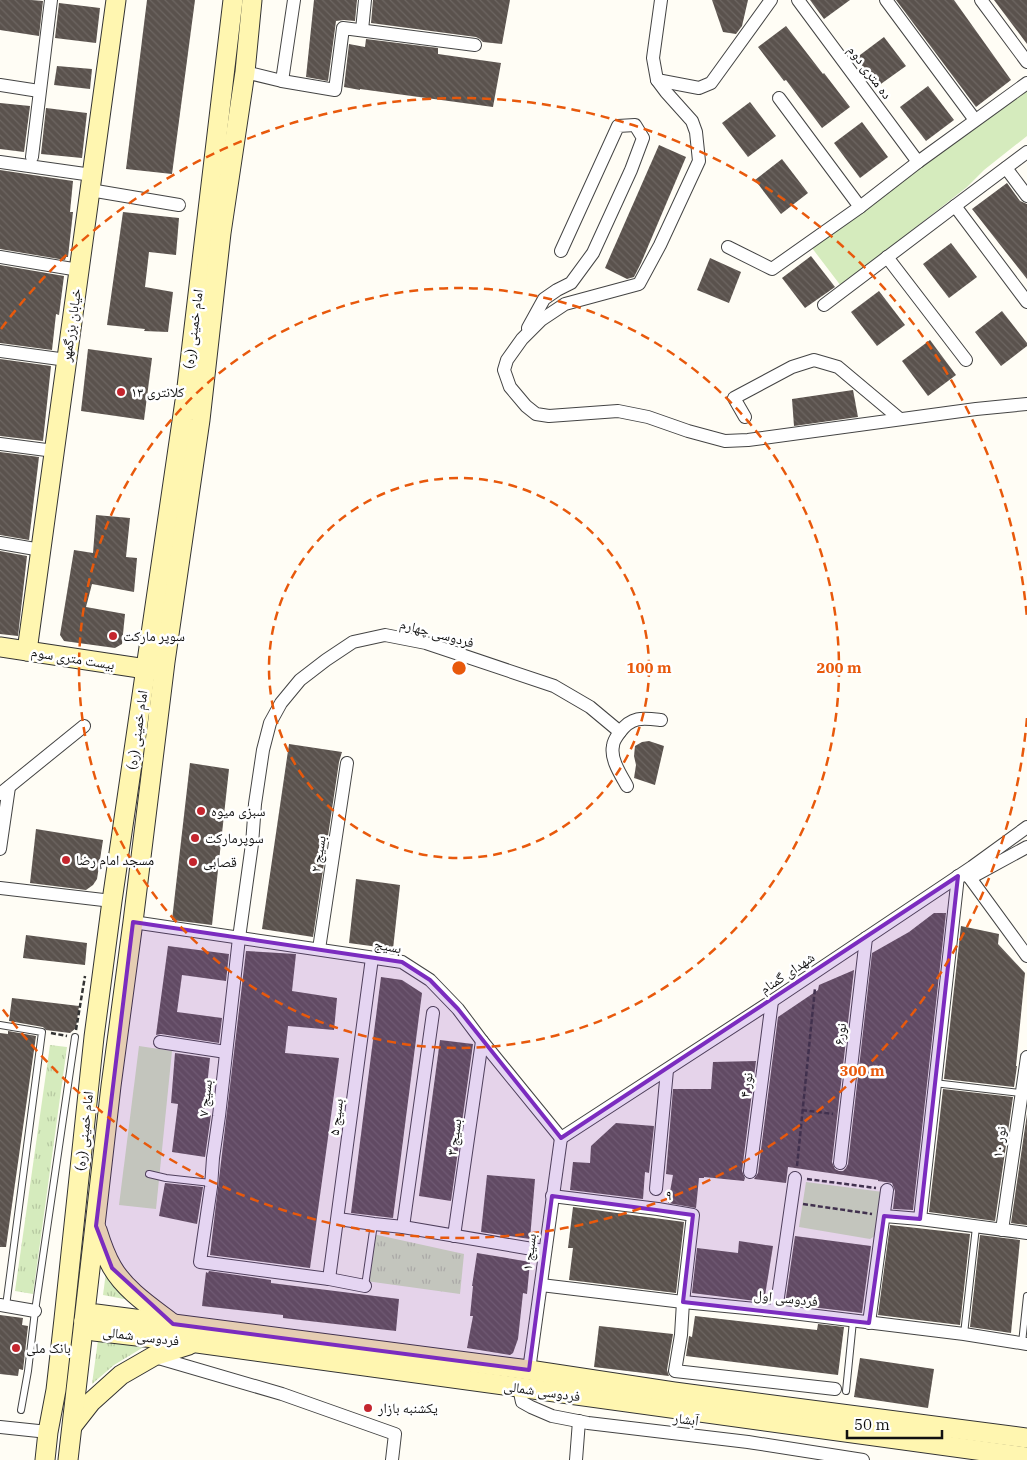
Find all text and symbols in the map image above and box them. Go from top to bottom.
street label: ده متری دوم [843,41,896,103]
street label: خیابان بزرگمهر [57,287,85,364]
street label: امام خمینی (ره) [179,288,208,370]
place label: کلانتری ۱۳ [131,383,185,401]
marker: کلانتری ۱۳ [115,386,127,398]
street label: فردوسی چهارم [398,614,476,653]
place label: سوپر مارکت [123,627,185,645]
marker: سوپر مارکت [107,630,119,642]
street label: بیست متری سوم [30,643,116,675]
text: 100 m [626,658,672,677]
text: 200 m [816,658,862,677]
centre of rings [450,659,468,677]
street label: امام خمینی (ره) [122,689,152,771]
place label: سبزی میوه [211,802,266,820]
marker: سبزی میوه [195,805,207,817]
place label: سوپرمارکت [205,829,264,847]
marker: سوپرمارکت [189,832,201,844]
street label: بسیج ۲ [306,834,331,874]
place label: مسجد امام رضا [76,851,154,870]
place label: قصابی [203,853,237,871]
marker: مسجد امام رضا [60,854,72,866]
marker: قصابی [187,856,199,868]
street label: بسیج [373,935,403,958]
street label: شهدای گمنام [756,948,818,999]
street label: نور۶ [830,1022,850,1046]
text: 300 m [839,1061,885,1080]
street label: نور ۴ [735,1071,757,1099]
street label: بسیج ۷ [194,1078,217,1118]
street label: امام خمینی (ره) [71,1090,98,1172]
street label: بسیج ۵ [325,1097,348,1137]
street label: بسیج ۳ [443,1117,467,1157]
street label: نور ۱۰ [988,1125,1010,1159]
street label: ۹ [664,1186,674,1204]
street label: بسیج ۱ [518,1232,541,1272]
street label: فردوسی اول [753,1286,819,1310]
street label: فردوسی شمالی [102,1322,180,1350]
place label: بانک ملی [26,1339,71,1357]
marker: بانک ملی [10,1342,22,1354]
street label: فردوسی شمالی [503,1377,582,1405]
place label: یکشنبه بازار [377,1399,438,1417]
marker: یکشنبه بازار [362,1402,374,1414]
street label: آبشار [671,1408,700,1430]
scale bar [847,1408,942,1440]
text: 50 m [854,1415,890,1434]

